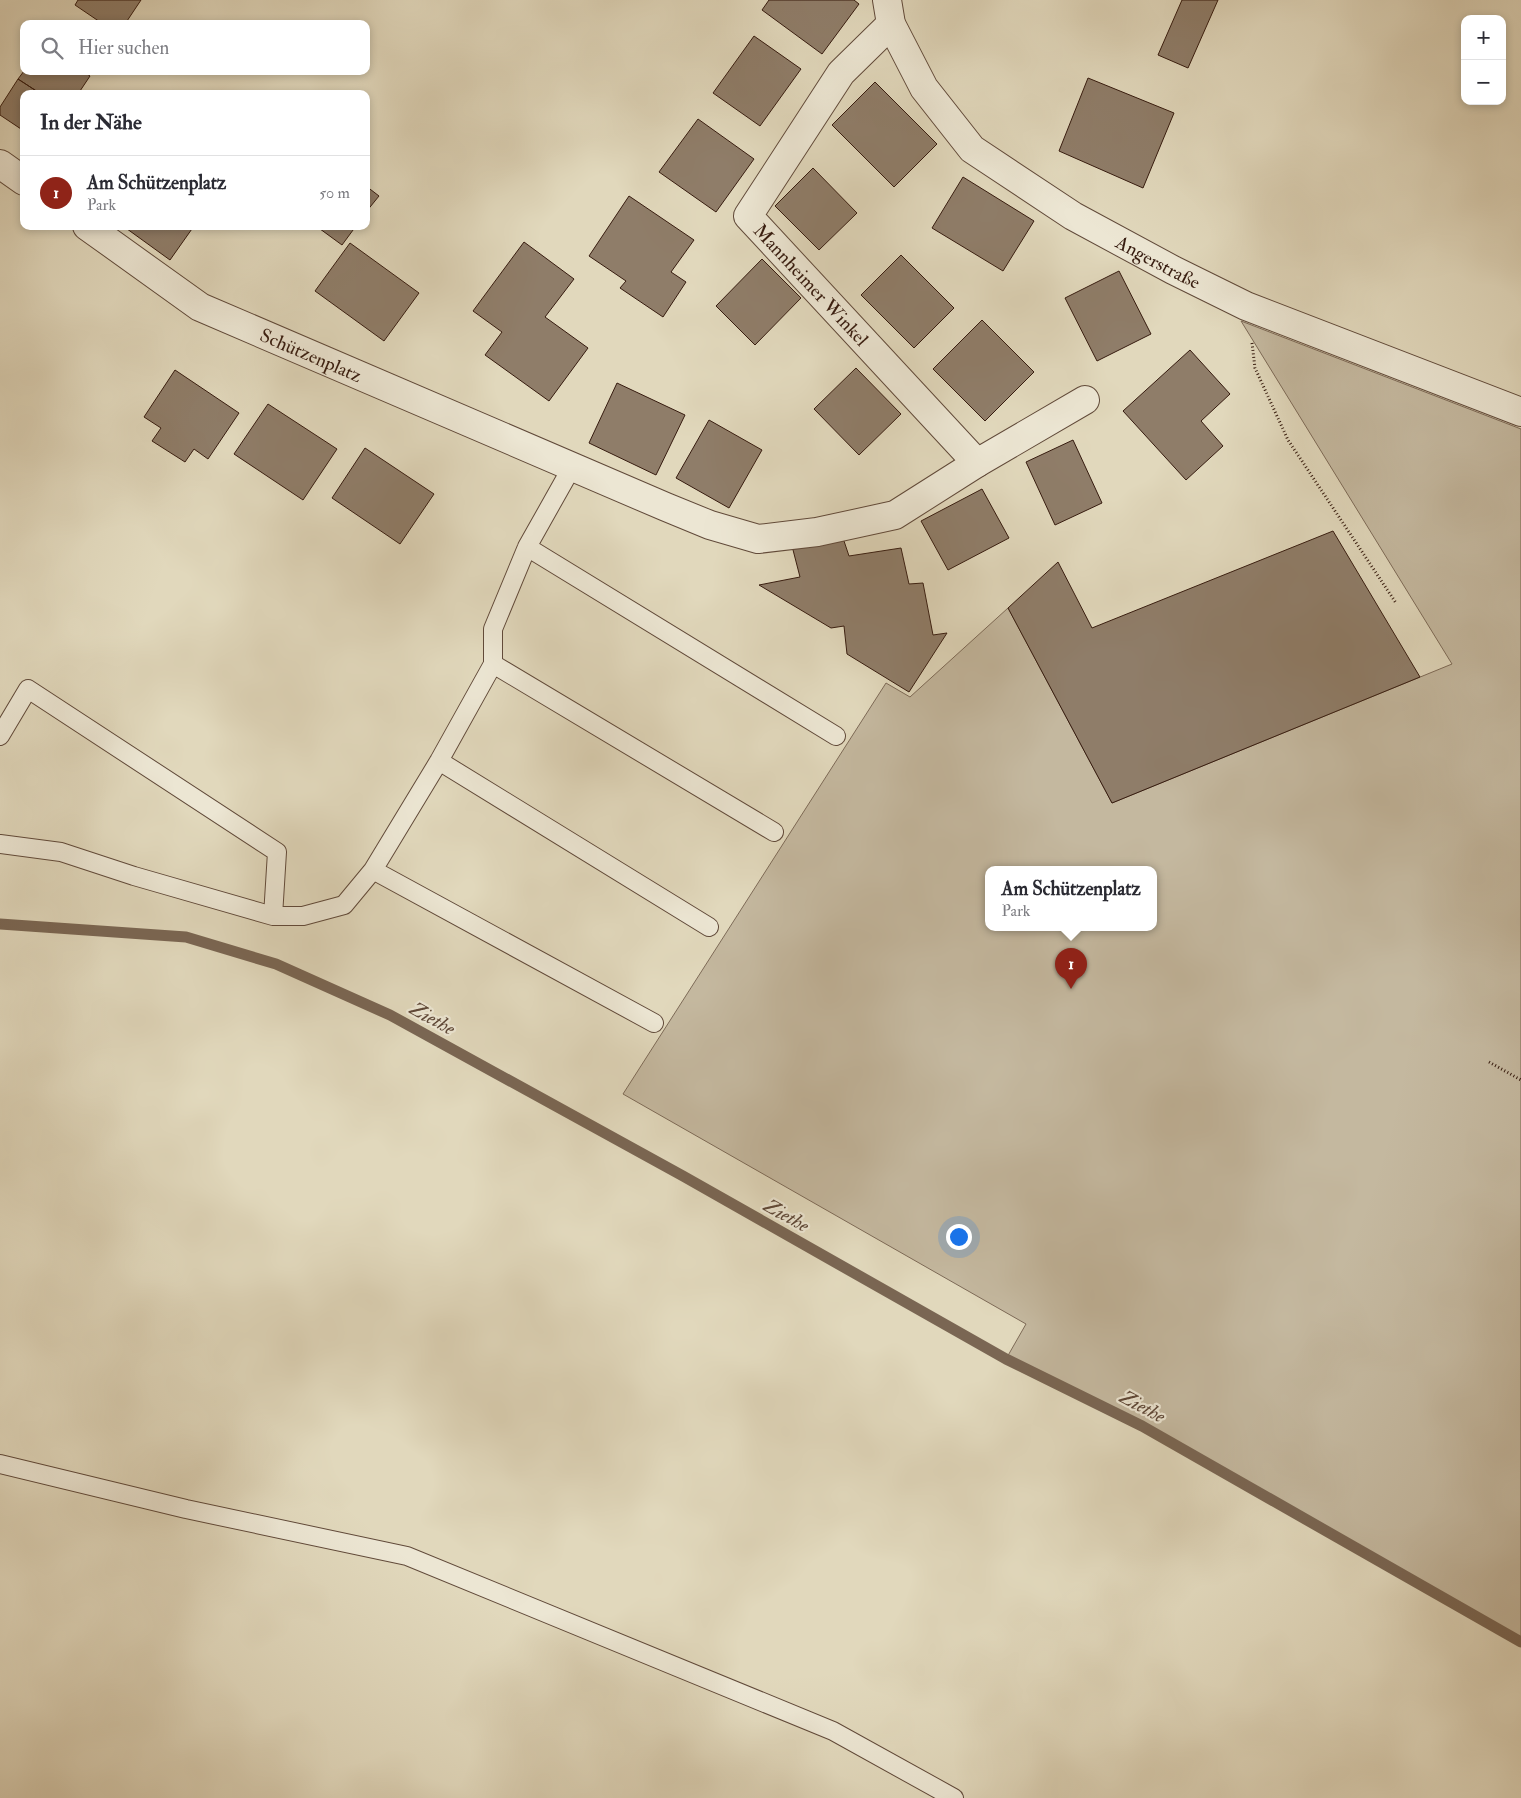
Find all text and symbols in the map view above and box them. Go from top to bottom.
map controls [1461,15,1506,105]
button: + [1461,15,1506,60]
search box [20,20,370,75]
icon: search [38,34,66,62]
text: Hier suchen [78,36,169,60]
button: − [1461,60,1506,105]
text: In der Nähe [40,109,142,136]
text: Am Schützenplatz [87,171,226,195]
text: 1 [53,183,59,203]
text: 50 m [319,183,350,203]
text: Park [87,195,116,215]
street label: Mannheimer Winkel [748,219,873,351]
street label: Angerstraße [1111,230,1204,295]
street label: Schützenplatz [256,323,365,388]
popup [985,866,1157,931]
text: Am Schützenplatz [1001,877,1141,901]
text: Park [1001,901,1031,921]
pin: 1 [1055,948,1087,989]
water label: Ziethe [405,996,460,1041]
water label: Ziethe [759,1193,814,1238]
your location [946,1224,972,1250]
water label: Ziethe [1115,1384,1170,1429]

